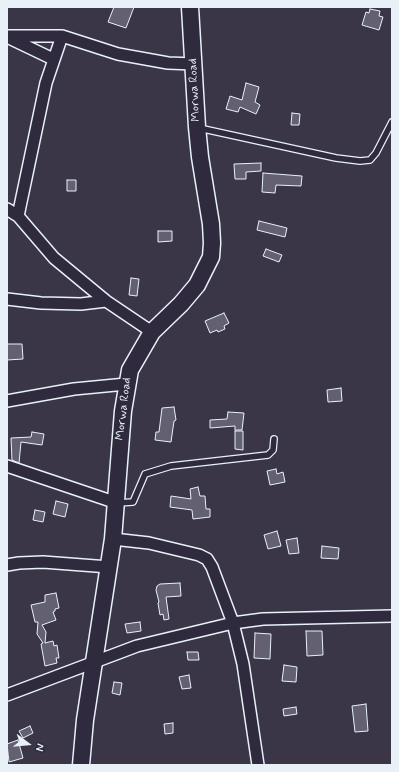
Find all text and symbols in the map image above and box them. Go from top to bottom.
street label: Morwa Road [186,58,204,122]
street label: Morwa Road [113,377,135,441]
north arrow [8,724,48,764]
text: N [32,742,47,753]

